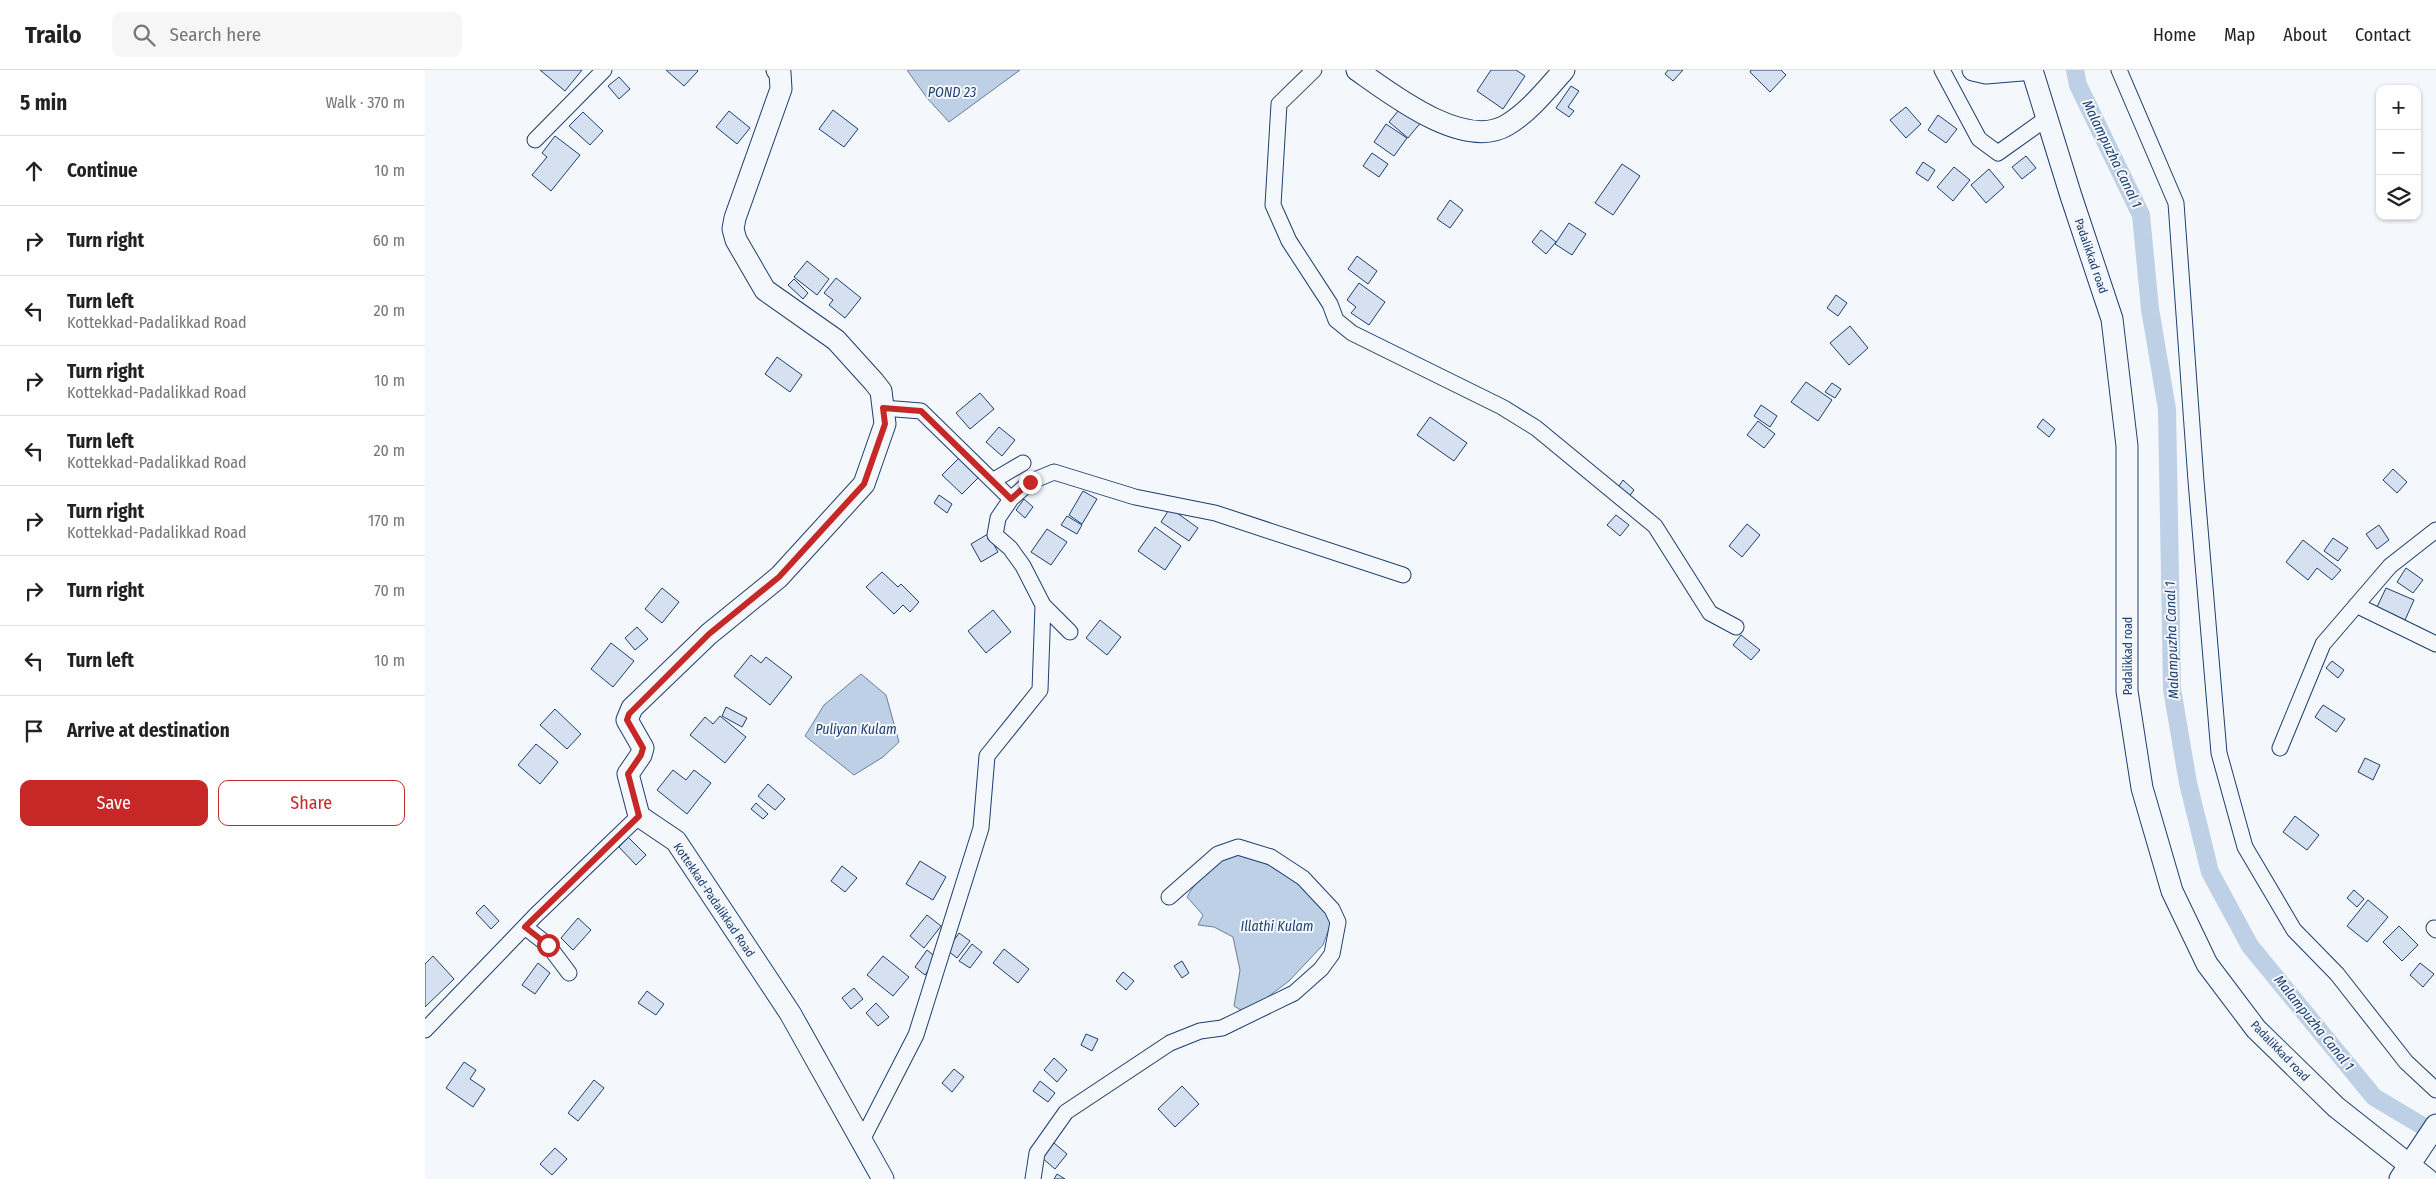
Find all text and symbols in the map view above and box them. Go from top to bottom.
search box [112,12,462,57]
text: Trailo [25,21,82,49]
icon: search [130,21,158,49]
text: Search here [170,23,261,46]
text: Home [2153,24,2196,46]
text: Map [2224,24,2255,46]
text: About [2283,24,2327,46]
text: Contact [2355,24,2411,46]
water label: POND 23 [928,84,976,101]
map controls [2376,85,2421,220]
button: + [2376,85,2421,130]
text: 5 min [20,90,67,116]
text: Walk · 370 m [325,93,405,112]
water label: Malampuzha Canal 1 [2079,97,2145,211]
button: − [2376,130,2421,175]
icon: ahead [20,157,48,185]
text: Continue [67,159,138,182]
text: 10 m [374,161,405,180]
button: layers [2376,175,2421,220]
street label: Padalikkad road [2072,217,2110,295]
icon: right [20,227,48,255]
text: Turn right [67,229,144,252]
text: 60 m [373,231,405,250]
text: Turn left [67,290,134,313]
icon: left [20,297,48,325]
text: 20 m [374,301,405,320]
text: Kottekkad-Padalikkad Road [67,313,247,332]
text: Turn right [67,360,144,383]
icon: right [20,367,48,395]
text: 10 m [374,371,405,390]
text: Kottekkad-Padalikkad Road [67,383,247,402]
text: Turn left [67,430,134,453]
icon: left [20,437,48,465]
text: 20 m [374,441,405,460]
text: Kottekkad-Padalikkad Road [67,453,247,472]
route end [1019,471,1042,494]
text: Turn right [67,500,144,523]
icon: right [20,507,48,535]
text: 170 m [368,511,405,530]
text: Kottekkad-Padalikkad Road [67,523,247,542]
icon: right [20,577,48,605]
text: Turn right [67,579,144,602]
text: 70 m [374,581,405,600]
water label: Malampuzha Canal 1 [2161,581,2183,699]
street label: Padalikkad road [2121,617,2135,695]
icon: left [20,647,48,675]
text: Turn left [67,649,134,672]
text: 10 m [374,651,405,670]
icon: arrive [20,717,48,745]
text: Arrive at destination [67,719,230,742]
water label: Puliyan Kulam [815,721,897,738]
button: Save [20,780,208,826]
button: Share [218,780,405,826]
street label: Kottekkad-Padalikkad Road [671,840,757,960]
water label: Illathi Kulam [1241,918,1313,935]
route start [537,934,560,957]
water label: Malampuzha Canal 1 [2270,972,2358,1074]
street label: Padalikkad road [2248,1018,2312,1084]

